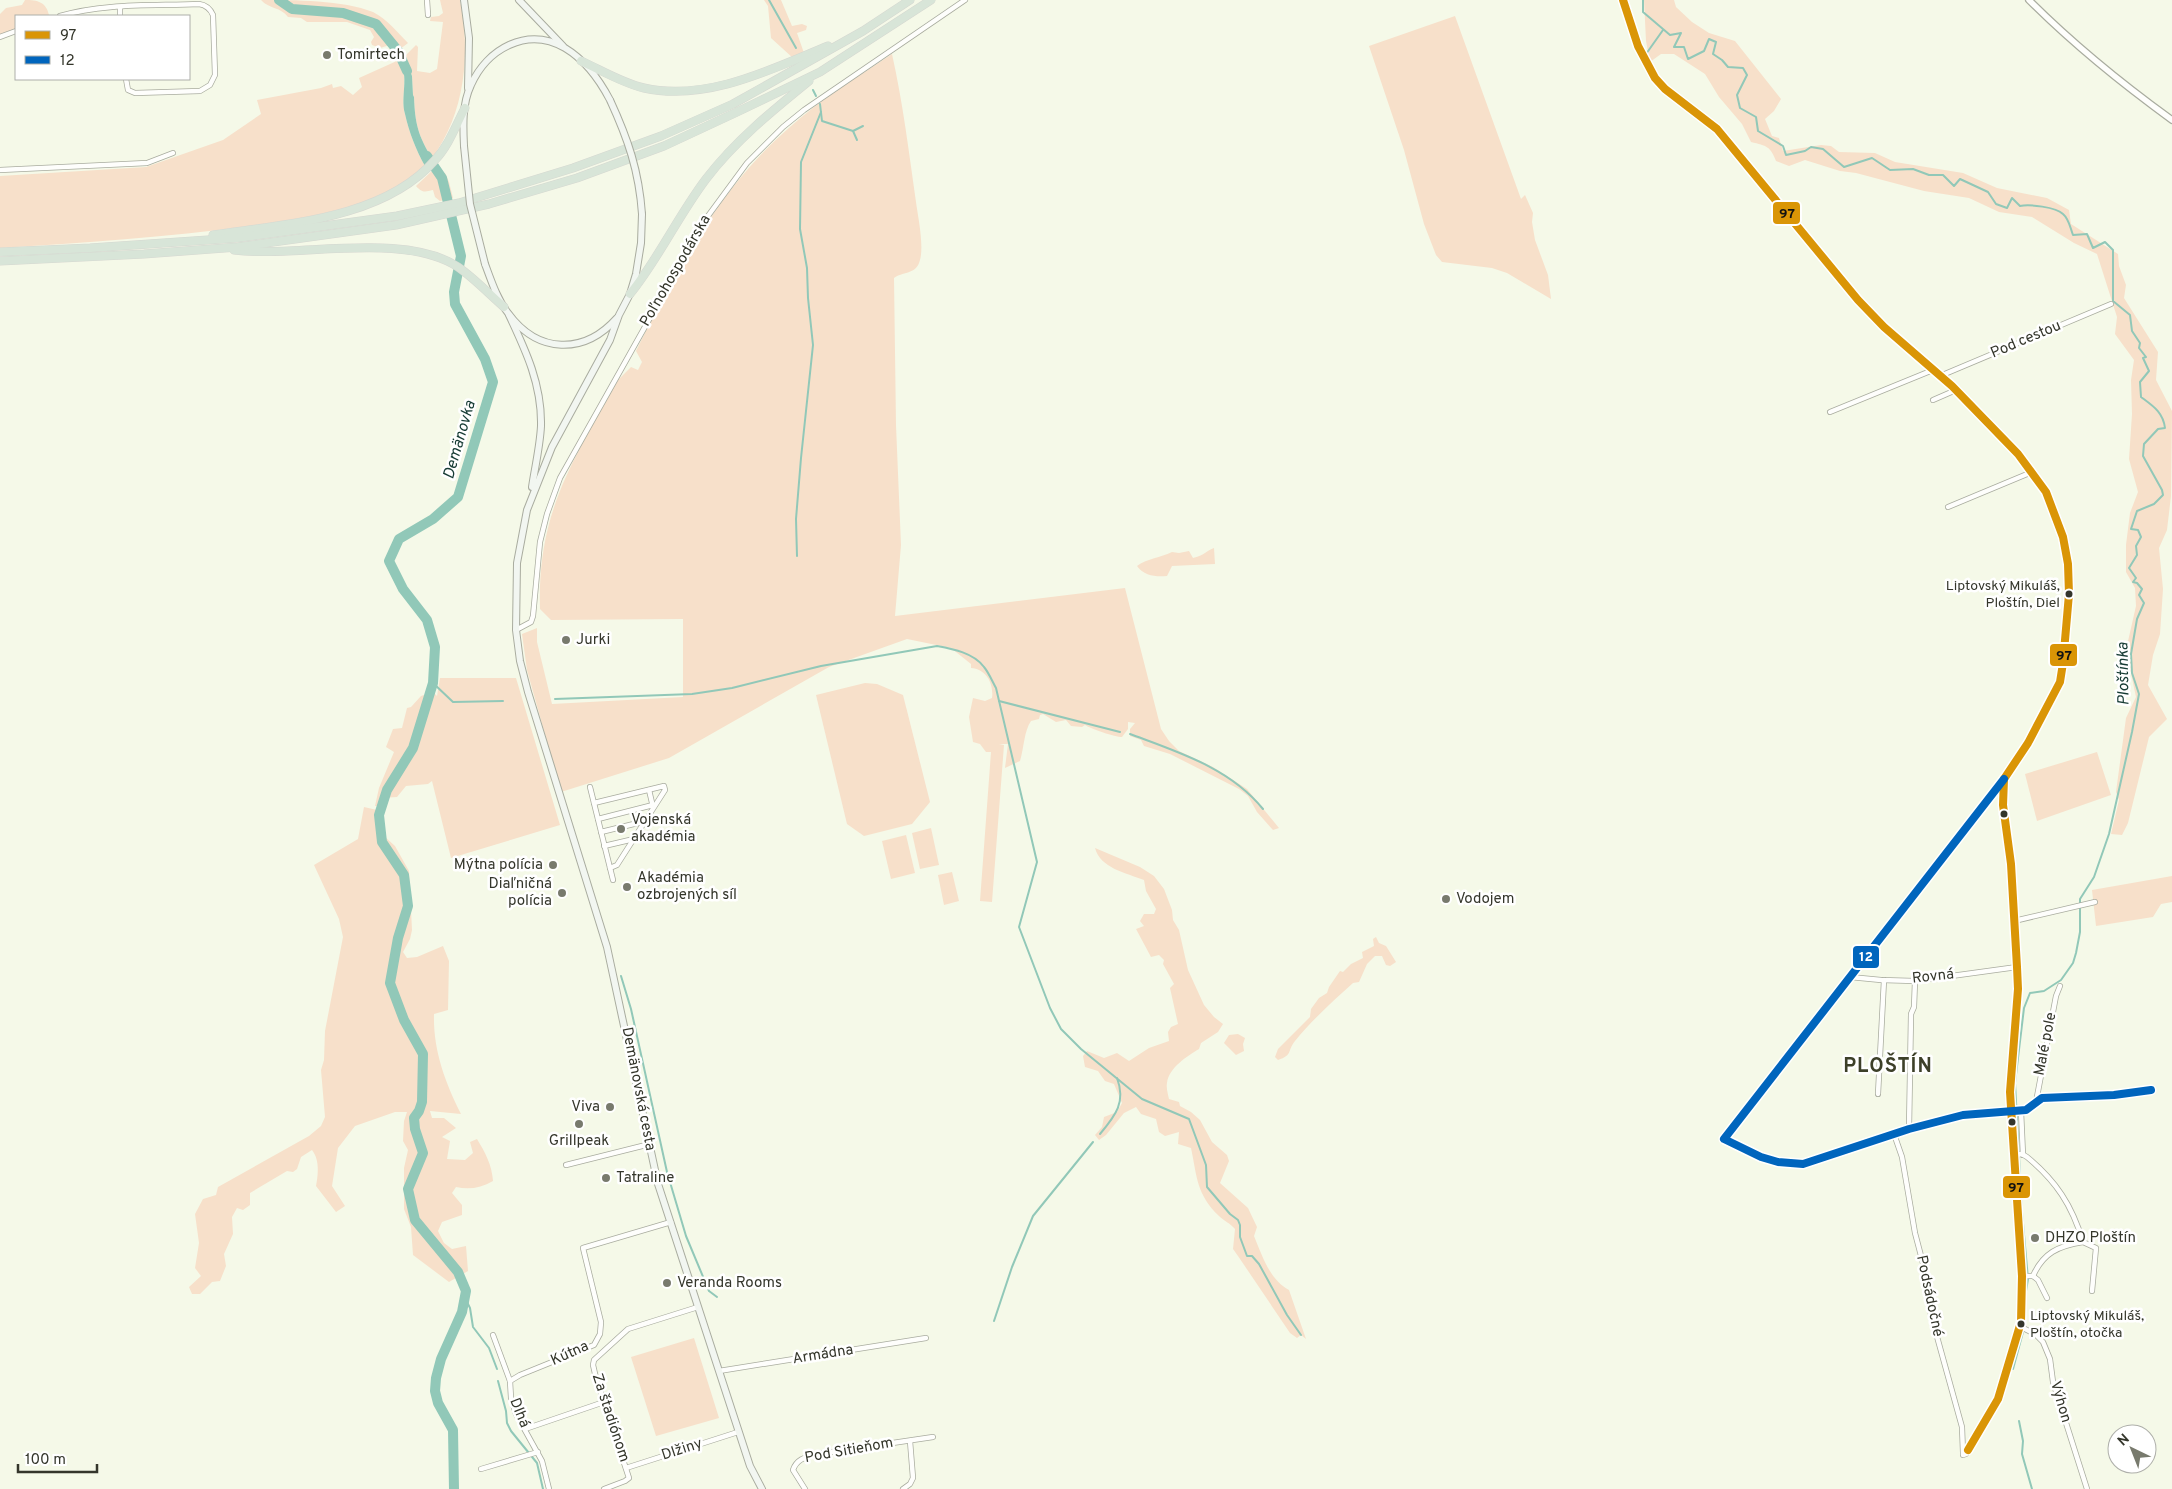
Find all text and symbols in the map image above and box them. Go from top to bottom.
legend [15,15,190,80]
text: 97 [60,27,77,46]
place label: Tomirtech [337,46,405,65]
marker: Tomirtech [321,49,333,61]
text: 12 [60,52,75,71]
line badge: 97 [1772,201,1801,225]
text: 97 [1779,206,1795,223]
street label: Poľnohospodárska [636,212,716,330]
street label: Pod cestou [1988,317,2064,363]
water label: Demänovka [439,398,481,482]
place label: Liptovský Mikuláš, Ploštín, Diel [1946,578,2060,612]
marker: Liptovský Mikuláš, Ploštín, Diel [2064,589,2074,599]
place label: Jurki [576,631,610,650]
marker: Jurki [560,634,572,646]
water label: Ploštínka [2113,641,2135,706]
line badge: 97 [2049,643,2078,667]
text: 97 [2056,648,2072,665]
unlabelled marker [1999,809,2009,819]
place label: Vojenská akadémia [631,811,696,847]
marker: Vojenská akadémia [615,823,627,835]
place label: Mýtna polícia [454,856,543,875]
marker: Mýtna polícia [547,859,559,871]
place label: Akadémia ozbrojených síl [637,869,737,905]
place label: Diaľničná polícia [488,875,552,911]
marker: Akadémia ozbrojených síl [621,881,633,893]
marker: Diaľničná polícia [556,887,568,899]
place label: Vodojem [1456,890,1515,909]
marker: Vodojem [1440,893,1452,905]
line badge: 12 [1852,945,1880,969]
text: 12 [1859,949,1873,966]
street label: Rovná [1911,965,1955,989]
street label: Malé pole [2031,1011,2061,1077]
street label: Demänovská cesta [617,1026,659,1152]
district label: PLOŠTÍN [1843,1052,1933,1080]
place label: Viva [571,1098,600,1117]
marker: Viva [604,1101,616,1113]
unlabelled marker [2007,1117,2017,1127]
marker: Grillpeak [573,1118,585,1130]
place label: Grillpeak [549,1132,609,1151]
place label: Tatraline [616,1169,674,1188]
marker: Tatraline [600,1172,612,1184]
line badge: 97 [2002,1175,2031,1199]
text: 97 [2008,1180,2024,1197]
place label: DHZO Ploštín [2045,1229,2136,1248]
marker: DHZO Ploštín [2029,1232,2041,1244]
street label: Podsádočné [1911,1253,1947,1339]
place label: Veranda Rooms [677,1274,782,1293]
marker: Veranda Rooms [661,1277,673,1289]
place label: Liptovský Mikuláš, Ploštín, otočka [2030,1308,2144,1342]
marker: Liptovský Mikuláš, Ploštín, otočka [2016,1319,2026,1329]
street label: Kútna [548,1337,592,1371]
street label: Armádna [791,1341,855,1369]
street label: Za štadiónom [587,1371,633,1465]
street label: Výhon [2045,1379,2075,1425]
street label: Dlhá [504,1395,534,1431]
north arrow [2107,1424,2157,1474]
text: N [2115,1431,2134,1450]
street label: Dlžiny [659,1434,705,1466]
street label: Pod Sitieňom [803,1434,895,1468]
scale bar [18,1442,96,1474]
text: 100 m [25,1451,66,1470]

